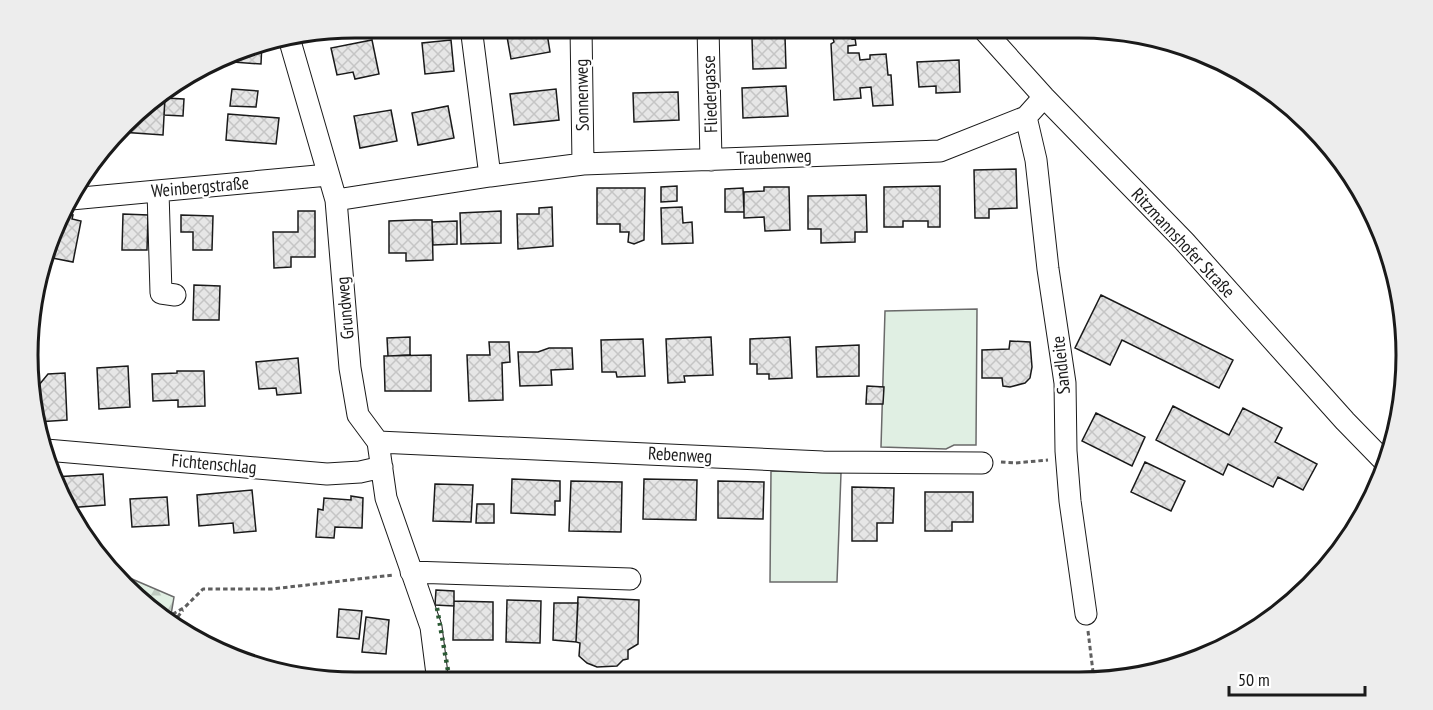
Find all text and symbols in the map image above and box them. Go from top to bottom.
street label: Fliedergasse [697,55,722,133]
street label: Sonnenweg [569,59,594,131]
street label: Traubenweg [736,144,812,169]
street label: Weinbergstraße [150,171,250,202]
street label: Ritzmannshofer Straße [1127,183,1240,302]
street label: Grundweg [330,276,359,340]
street label: Sandleite [1046,335,1075,395]
street label: Rebenweg [647,441,713,468]
street label: Fichtenschlag [171,448,258,479]
scale bar [1229,659,1366,697]
text: 50 m [1238,668,1270,691]

